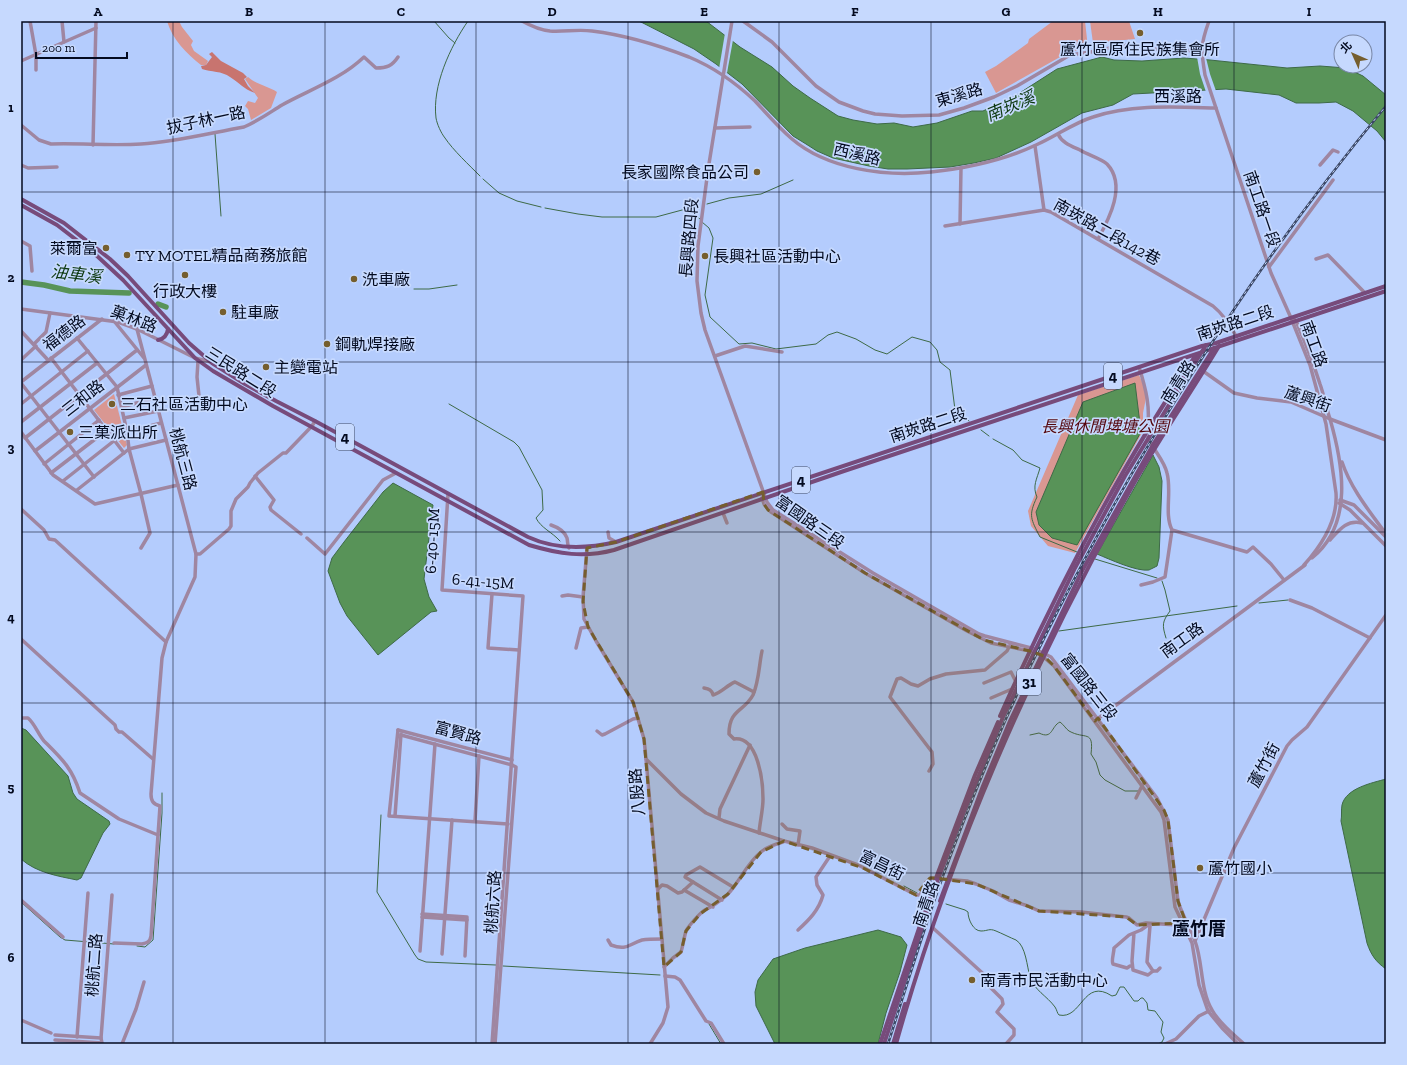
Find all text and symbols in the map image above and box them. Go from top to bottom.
text: A [94,4,103,19]
text: B [245,4,253,19]
text: C [397,4,405,19]
text: D [547,4,557,19]
text: E [700,4,708,19]
text: F [851,4,859,19]
text: G [1002,4,1011,19]
text: H [1153,4,1163,19]
text: I [1307,4,1312,19]
marker: 蘆竹區原住民族集會所 [1135,28,1145,38]
scale bar [36,34,127,60]
north arrow [1333,34,1373,74]
text: 北 [1338,39,1355,56]
place label: 蘆竹區原住民族集會所 [1060,40,1220,59]
text: 200 m [42,41,76,55]
street label: 東溪路 [933,79,985,111]
water label: 南崁溪 [983,86,1039,125]
street label: 西溪路 [1154,87,1202,106]
text: 1 [8,100,14,115]
street label: 拔子林一路 [165,102,247,138]
street label: 西溪路 [831,139,883,169]
place label: 長家國際食品公司 [621,163,749,182]
marker: 長家國際食品公司 [752,167,762,177]
street label: 南工路一段 [1240,168,1284,250]
street label: 南崁路二段142巷 [1050,195,1164,269]
street label: 長興路四段 [676,197,702,279]
place label: 萊爾富 [50,239,98,258]
marker: 萊爾富 [101,243,111,253]
place label: TY MOTEL精品商務旅館 [135,246,307,265]
place label: 長興社區活動中心 [713,247,841,266]
marker: TY MOTEL精品商務旅館 [122,250,132,260]
marker: 長興社區活動中心 [700,251,710,261]
water label: 油車溪 [49,261,105,287]
text: 2 [8,270,15,285]
marker: 行政大樓 [180,270,190,280]
place label: 洗車廠 [362,270,410,289]
marker: 洗車廠 [349,274,359,284]
place label: 行政大樓 [153,282,217,301]
street label: 菓林路 [108,302,160,336]
street label: 南崁路二段 [1194,302,1276,344]
place label: 駐車廠 [231,303,279,322]
marker: 駐車廠 [218,307,228,317]
street label: 福德路 [39,311,89,355]
street label: 南工路 [1297,318,1331,370]
place label: 鋼軌焊接廠 [335,335,415,354]
marker: 鋼軌焊接廠 [322,339,332,349]
street label: 三民路二段 [202,343,280,401]
street label: 南青路 [1157,357,1199,407]
place label: 主變電站 [274,358,338,377]
marker: 主變電站 [261,362,271,372]
road number: 4 [1104,363,1122,389]
street label: 三和路 [58,376,108,420]
street label: 蘆興街 [1282,382,1334,416]
place label: 三石社區活動中心 [120,395,248,414]
marker: 三石社區活動中心 [107,399,117,409]
street label: 南崁路二段 [887,404,969,446]
park label: 長興休閒埤塘公園 [1041,417,1171,436]
place label: 三菓派出所 [78,423,158,442]
road number: 4 [336,424,354,450]
street label: 桃航三路 [166,426,200,492]
marker: 三菓派出所 [65,427,75,437]
text: 3 [8,440,15,455]
road number: 4 [792,467,810,493]
street label: 富國路三段 [772,491,848,553]
street label: 6-40-15M [421,508,443,574]
street label: 6-41-15M [451,569,515,593]
text: 4 [7,610,15,625]
street label: 南工路 [1157,618,1207,662]
street label: 富國路三段 [1057,650,1121,724]
road number: 31 [1017,669,1041,695]
street label: 富賢路 [432,718,484,748]
street label: 蘆竹街 [1244,739,1284,791]
street label: 八股路 [625,767,649,817]
text: 5 [8,780,15,795]
street label: 富昌街 [856,846,908,884]
place label: 蘆竹國小 [1208,859,1272,878]
marker: 蘆竹國小 [1195,863,1205,873]
street label: 桃航六路 [481,869,505,935]
street label: 南青路 [909,878,943,930]
district label: 蘆竹厝 [1172,918,1226,940]
street label: 桃航二路 [82,932,106,998]
text: 6 [8,950,15,965]
place label: 南青市民活動中心 [980,971,1108,990]
marker: 南青市民活動中心 [967,975,977,985]

